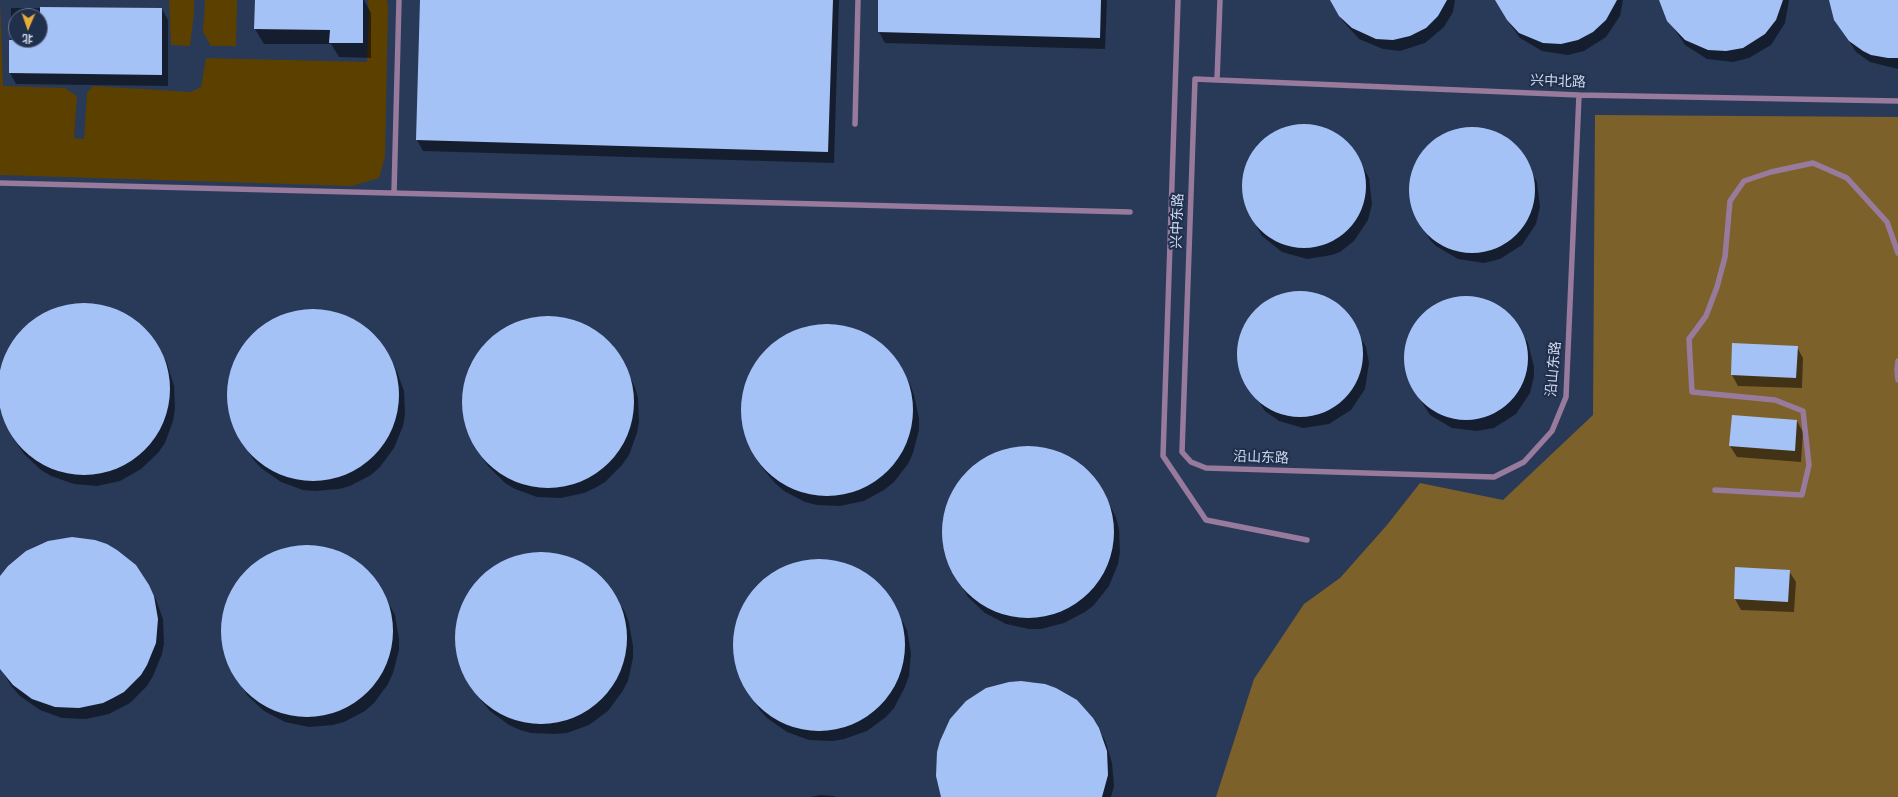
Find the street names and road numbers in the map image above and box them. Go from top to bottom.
street label: 兴中北路 [1530,73,1586,91]
street label: 兴中东路 [1169,193,1187,249]
street label: 沿山东路 [1543,340,1565,398]
street label: 沿山东路 [1233,449,1289,467]

